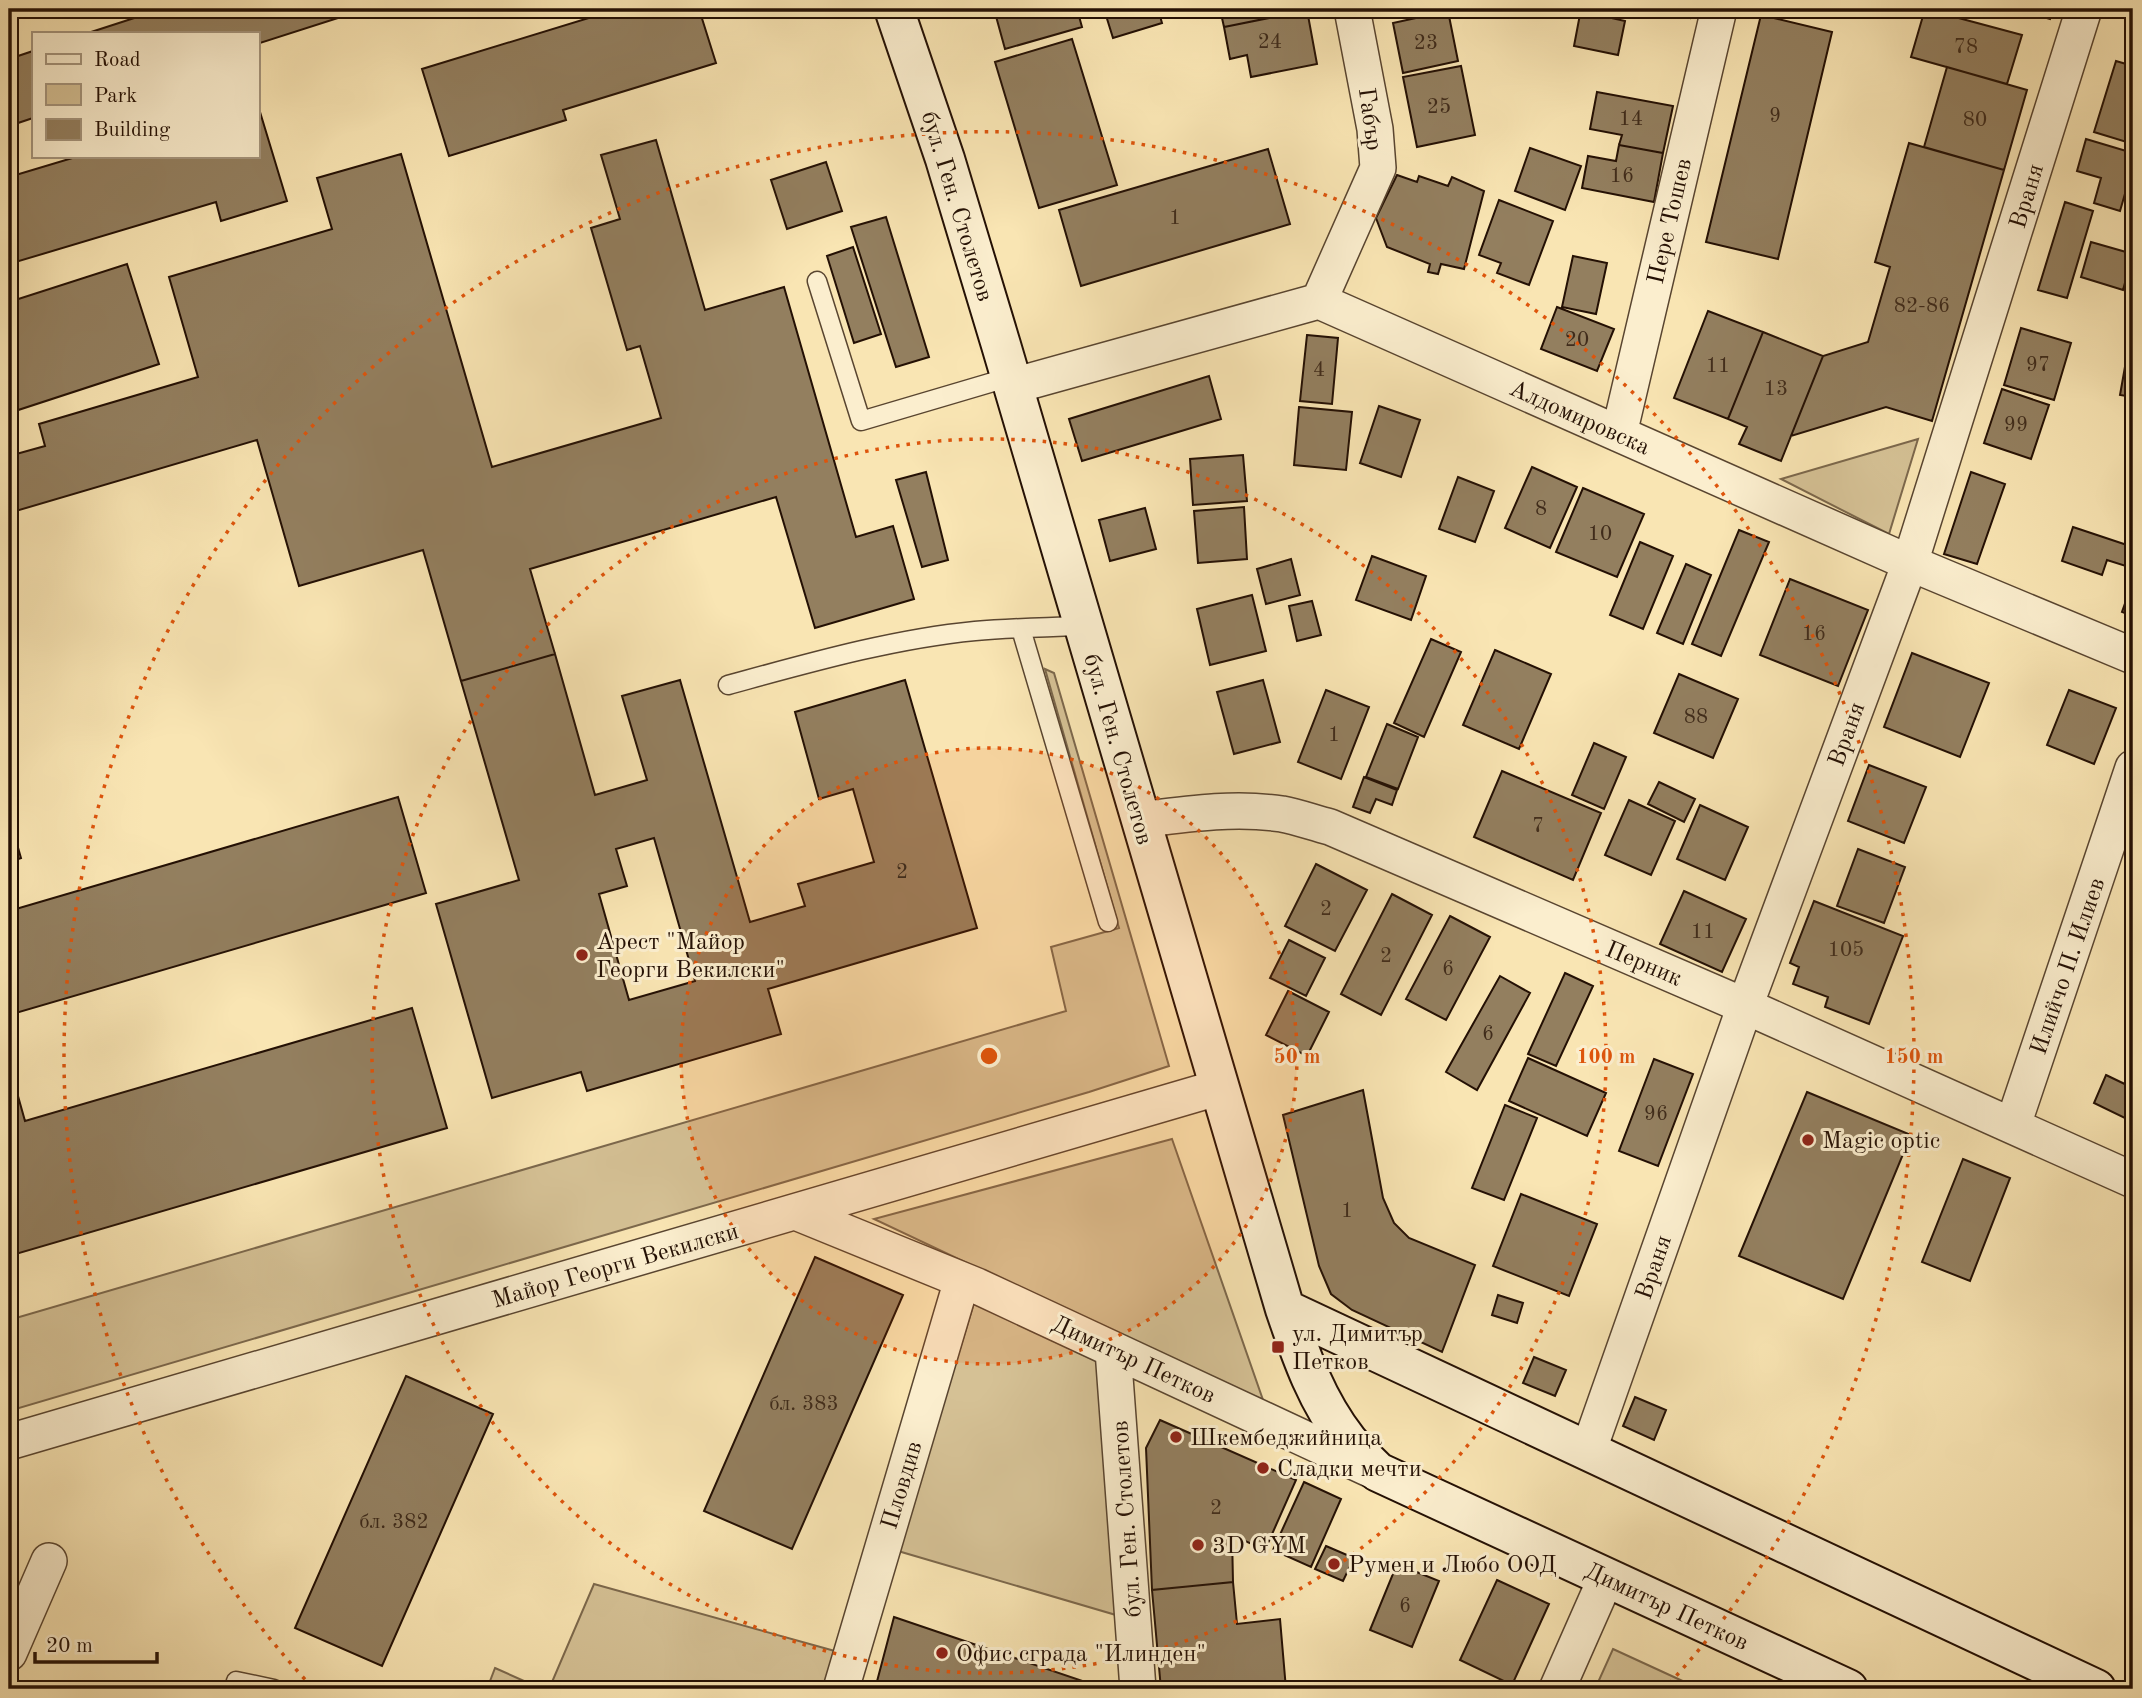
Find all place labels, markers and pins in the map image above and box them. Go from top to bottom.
place label: Арест "Майор Георги Векилски" [596,931,785,983]
marker: Арест "Майор Георги Векилски" [574,947,590,963]
centre of rings [977,1044,1001,1068]
place label: Magic optic [1822,1130,1940,1154]
marker: Magic optic [1800,1132,1816,1148]
place label: ул. Димитър Петков [1292,1323,1423,1375]
marker: ул. Димитър Петков [1270,1339,1286,1355]
place label: Шкембеджийница [1190,1427,1382,1451]
marker: Шкембеджийница [1168,1429,1184,1445]
place label: Сладки мечти [1277,1458,1422,1482]
marker: Сладки мечти [1255,1460,1271,1476]
place label: 3D GYM [1212,1535,1306,1559]
marker: 3D GYM [1190,1537,1206,1553]
place label: Румен и Любо ООД [1348,1554,1557,1578]
marker: Румен и Любо ООД [1326,1556,1342,1572]
place label: Офис сграда "Илинден" [956,1643,1206,1667]
marker: Офис сграда "Илинден" [934,1645,950,1661]

